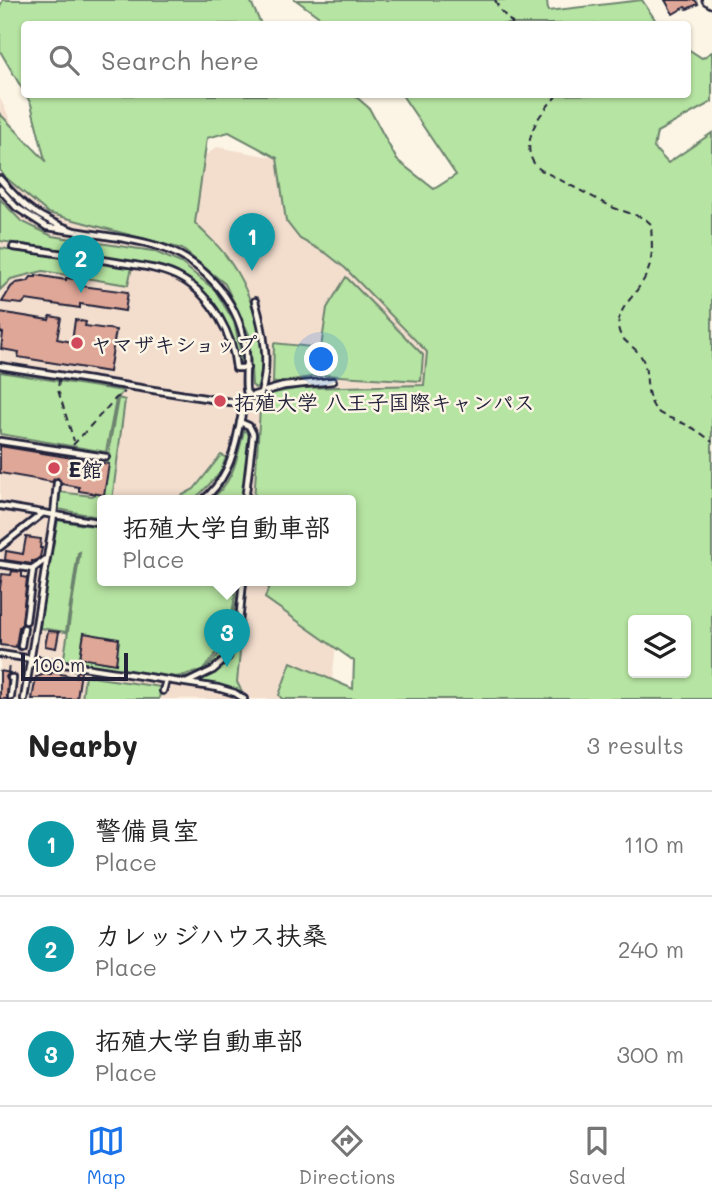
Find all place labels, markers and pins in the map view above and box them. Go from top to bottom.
pin: 1 [229,213,275,271]
pin: 2 [58,235,104,293]
place label: ヤマザキショップ [91,330,257,357]
marker: ヤマザキショップ [69,335,85,351]
place label: 拓殖大学 八王子国際キャンパス [234,388,535,415]
marker: 拓殖大学 八王子国際キャンパス [212,393,228,409]
place label: E館 [68,455,102,482]
marker: E館 [46,460,62,476]
pin: 3 [204,609,250,667]

